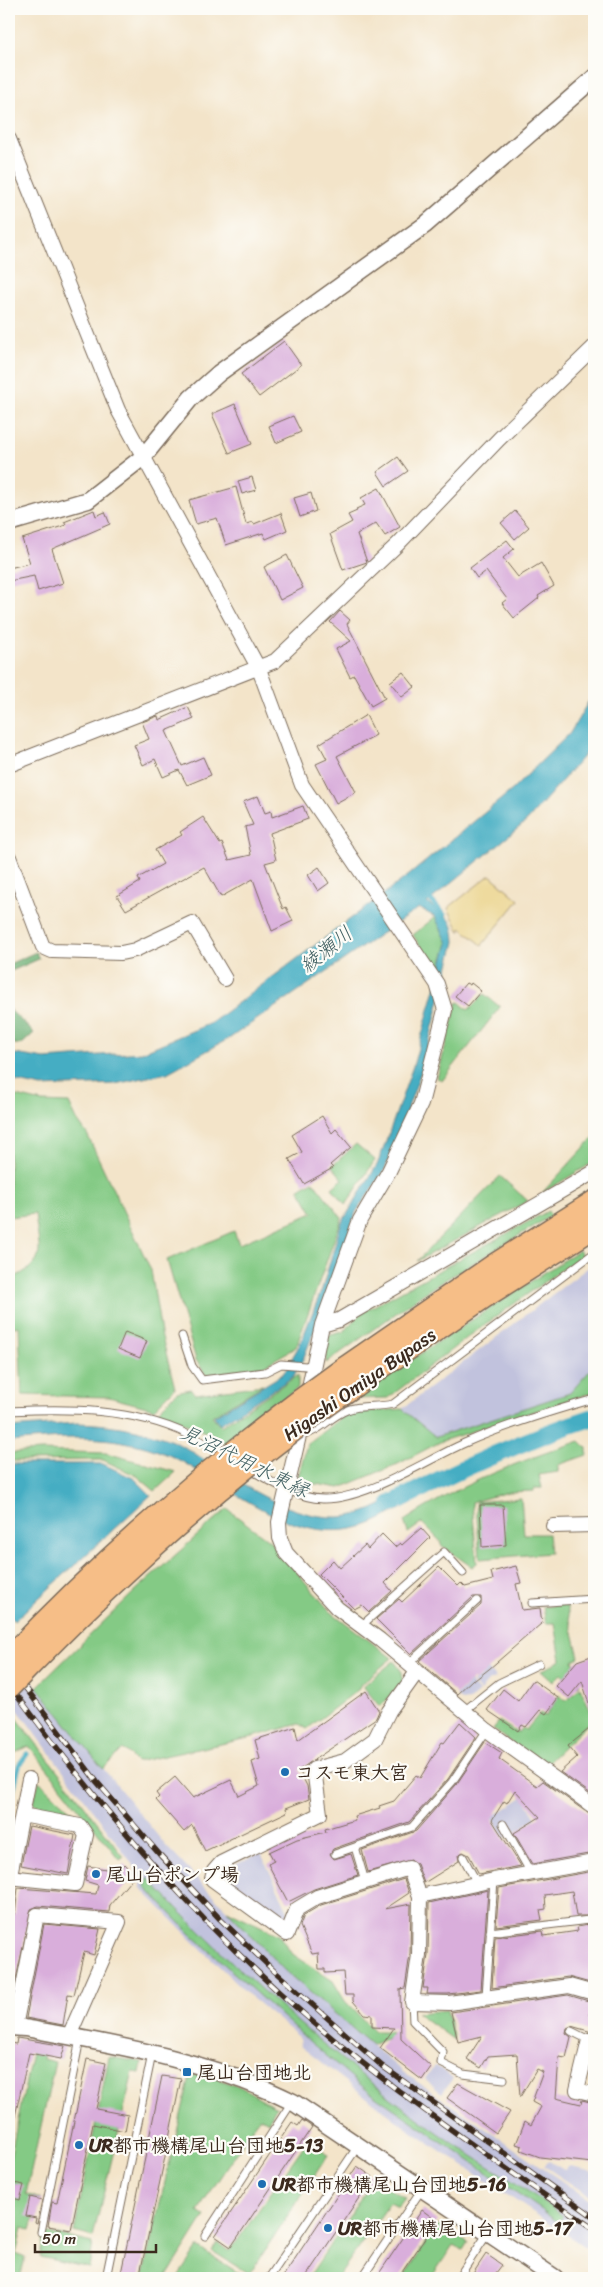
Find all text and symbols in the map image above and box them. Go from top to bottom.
water label: 綾瀬川 [292,917,361,982]
street label: Higashi Omiya Bypass [276,1319,443,1450]
water label: 見沼代用水東縁 [174,1415,317,1509]
place label: コスモ東大宮 [295,1756,408,1789]
marker: コスモ東大宮 [279,1766,291,1778]
place label: 尾山台ポンプ場 [106,1858,239,1891]
marker: 尾山台ポンプ場 [90,1868,102,1880]
place label: 尾山台団地北 [197,2056,311,2089]
marker: 尾山台団地北 [181,2066,193,2078]
place label: UR都市機構尾山台団地5-13 [89,2129,324,2162]
marker: UR都市機構尾山台団地5-13 [73,2139,85,2151]
place label: UR都市機構尾山台団地5-16 [272,2168,507,2201]
marker: UR都市機構尾山台団地5-16 [256,2178,268,2190]
place label: UR都市機構尾山台団地5-17 [338,2212,575,2245]
scale bar [35,2222,156,2254]
marker: UR都市機構尾山台団地5-17 [322,2222,334,2234]
text: 50 m [42,2226,77,2252]

